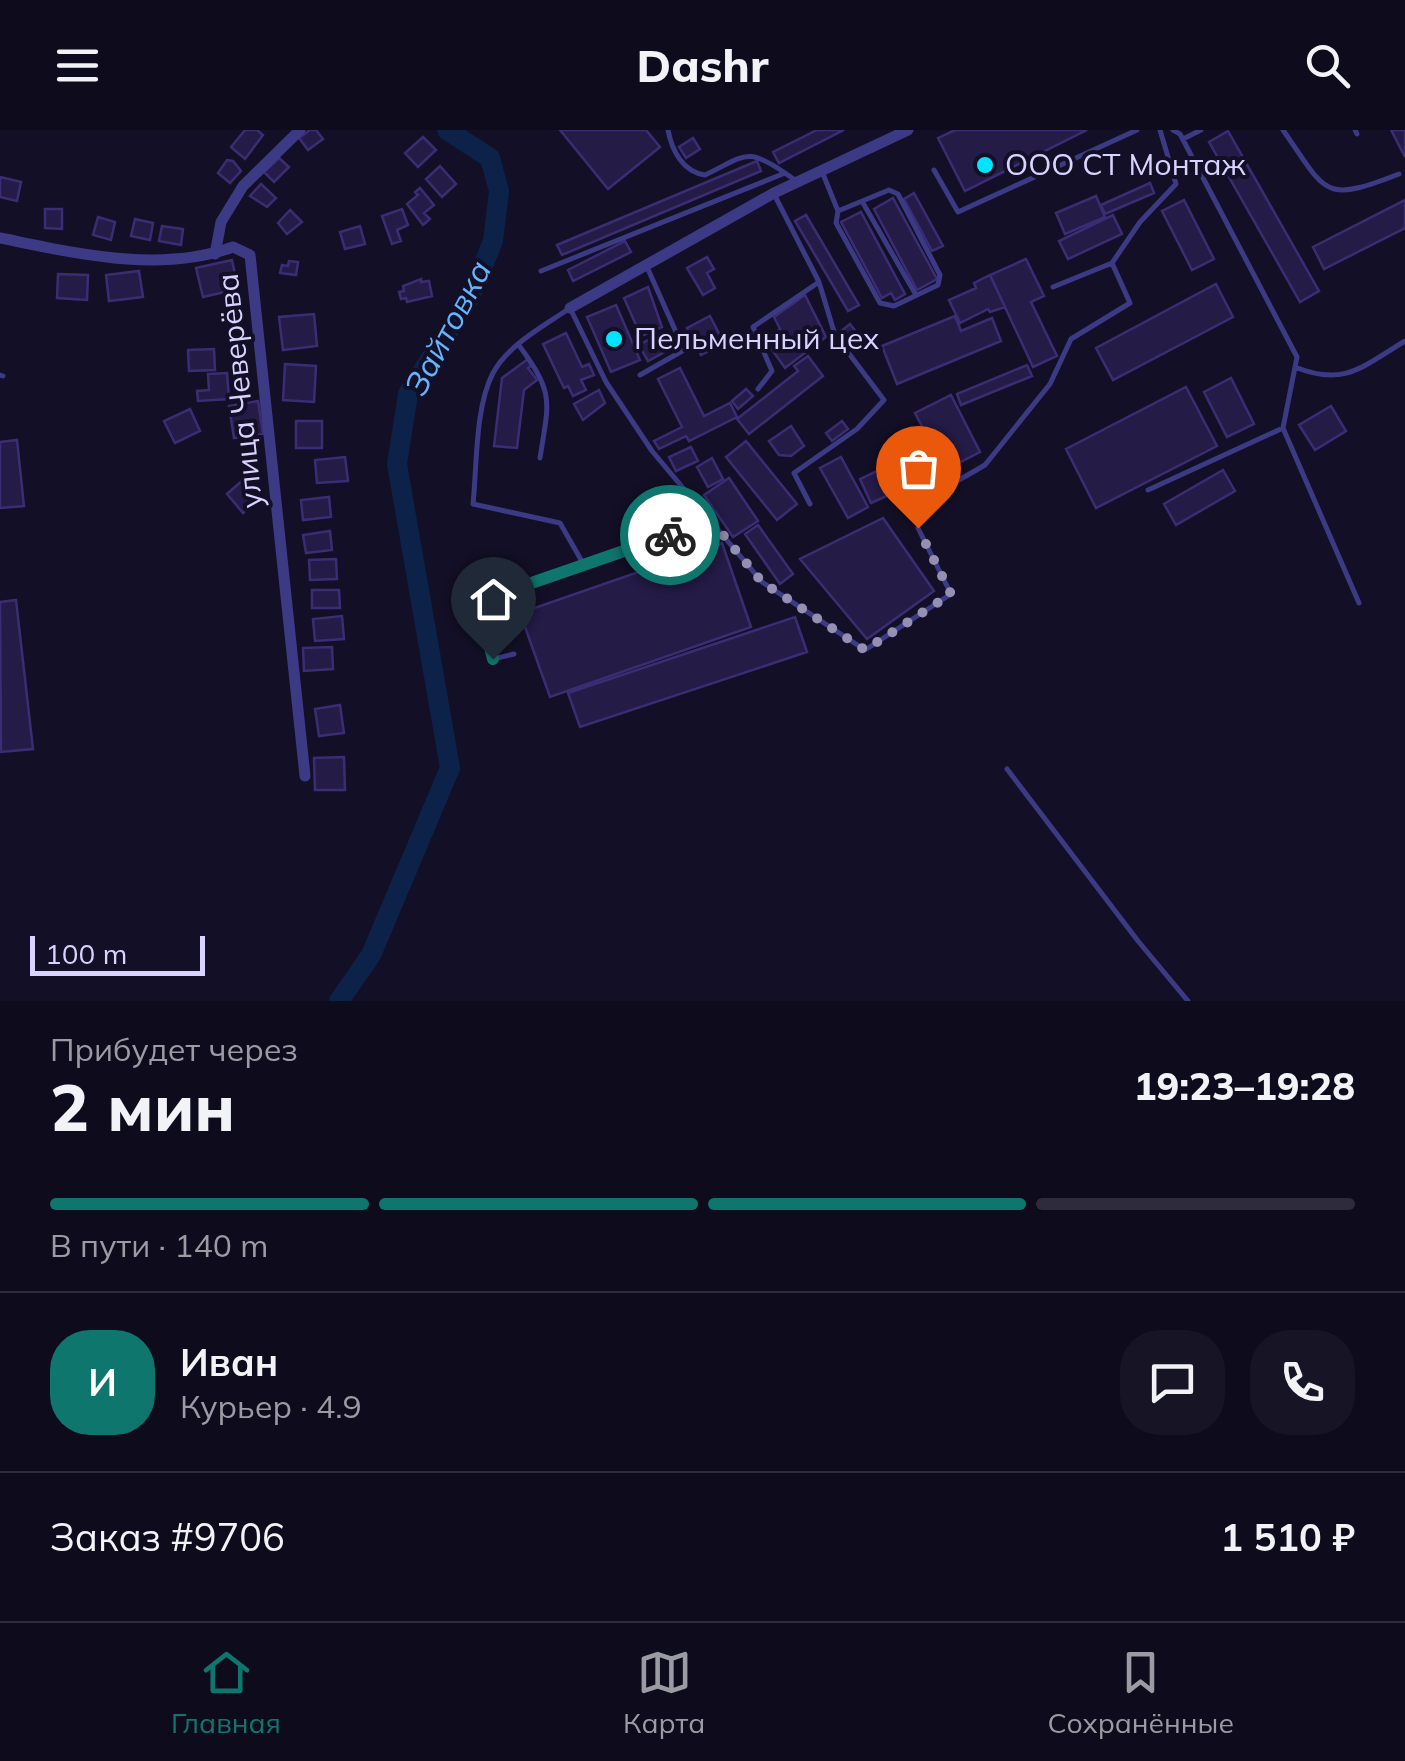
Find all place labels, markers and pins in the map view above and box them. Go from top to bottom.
place label: ООО СТ Монтаж [1005,145,1247,183]
marker: ООО СТ Монтаж [974,154,996,176]
place label: Пельменный цех [634,319,879,357]
marker: Пельменный цех [603,328,625,350]
pin [876,426,961,529]
pin [451,557,536,660]

